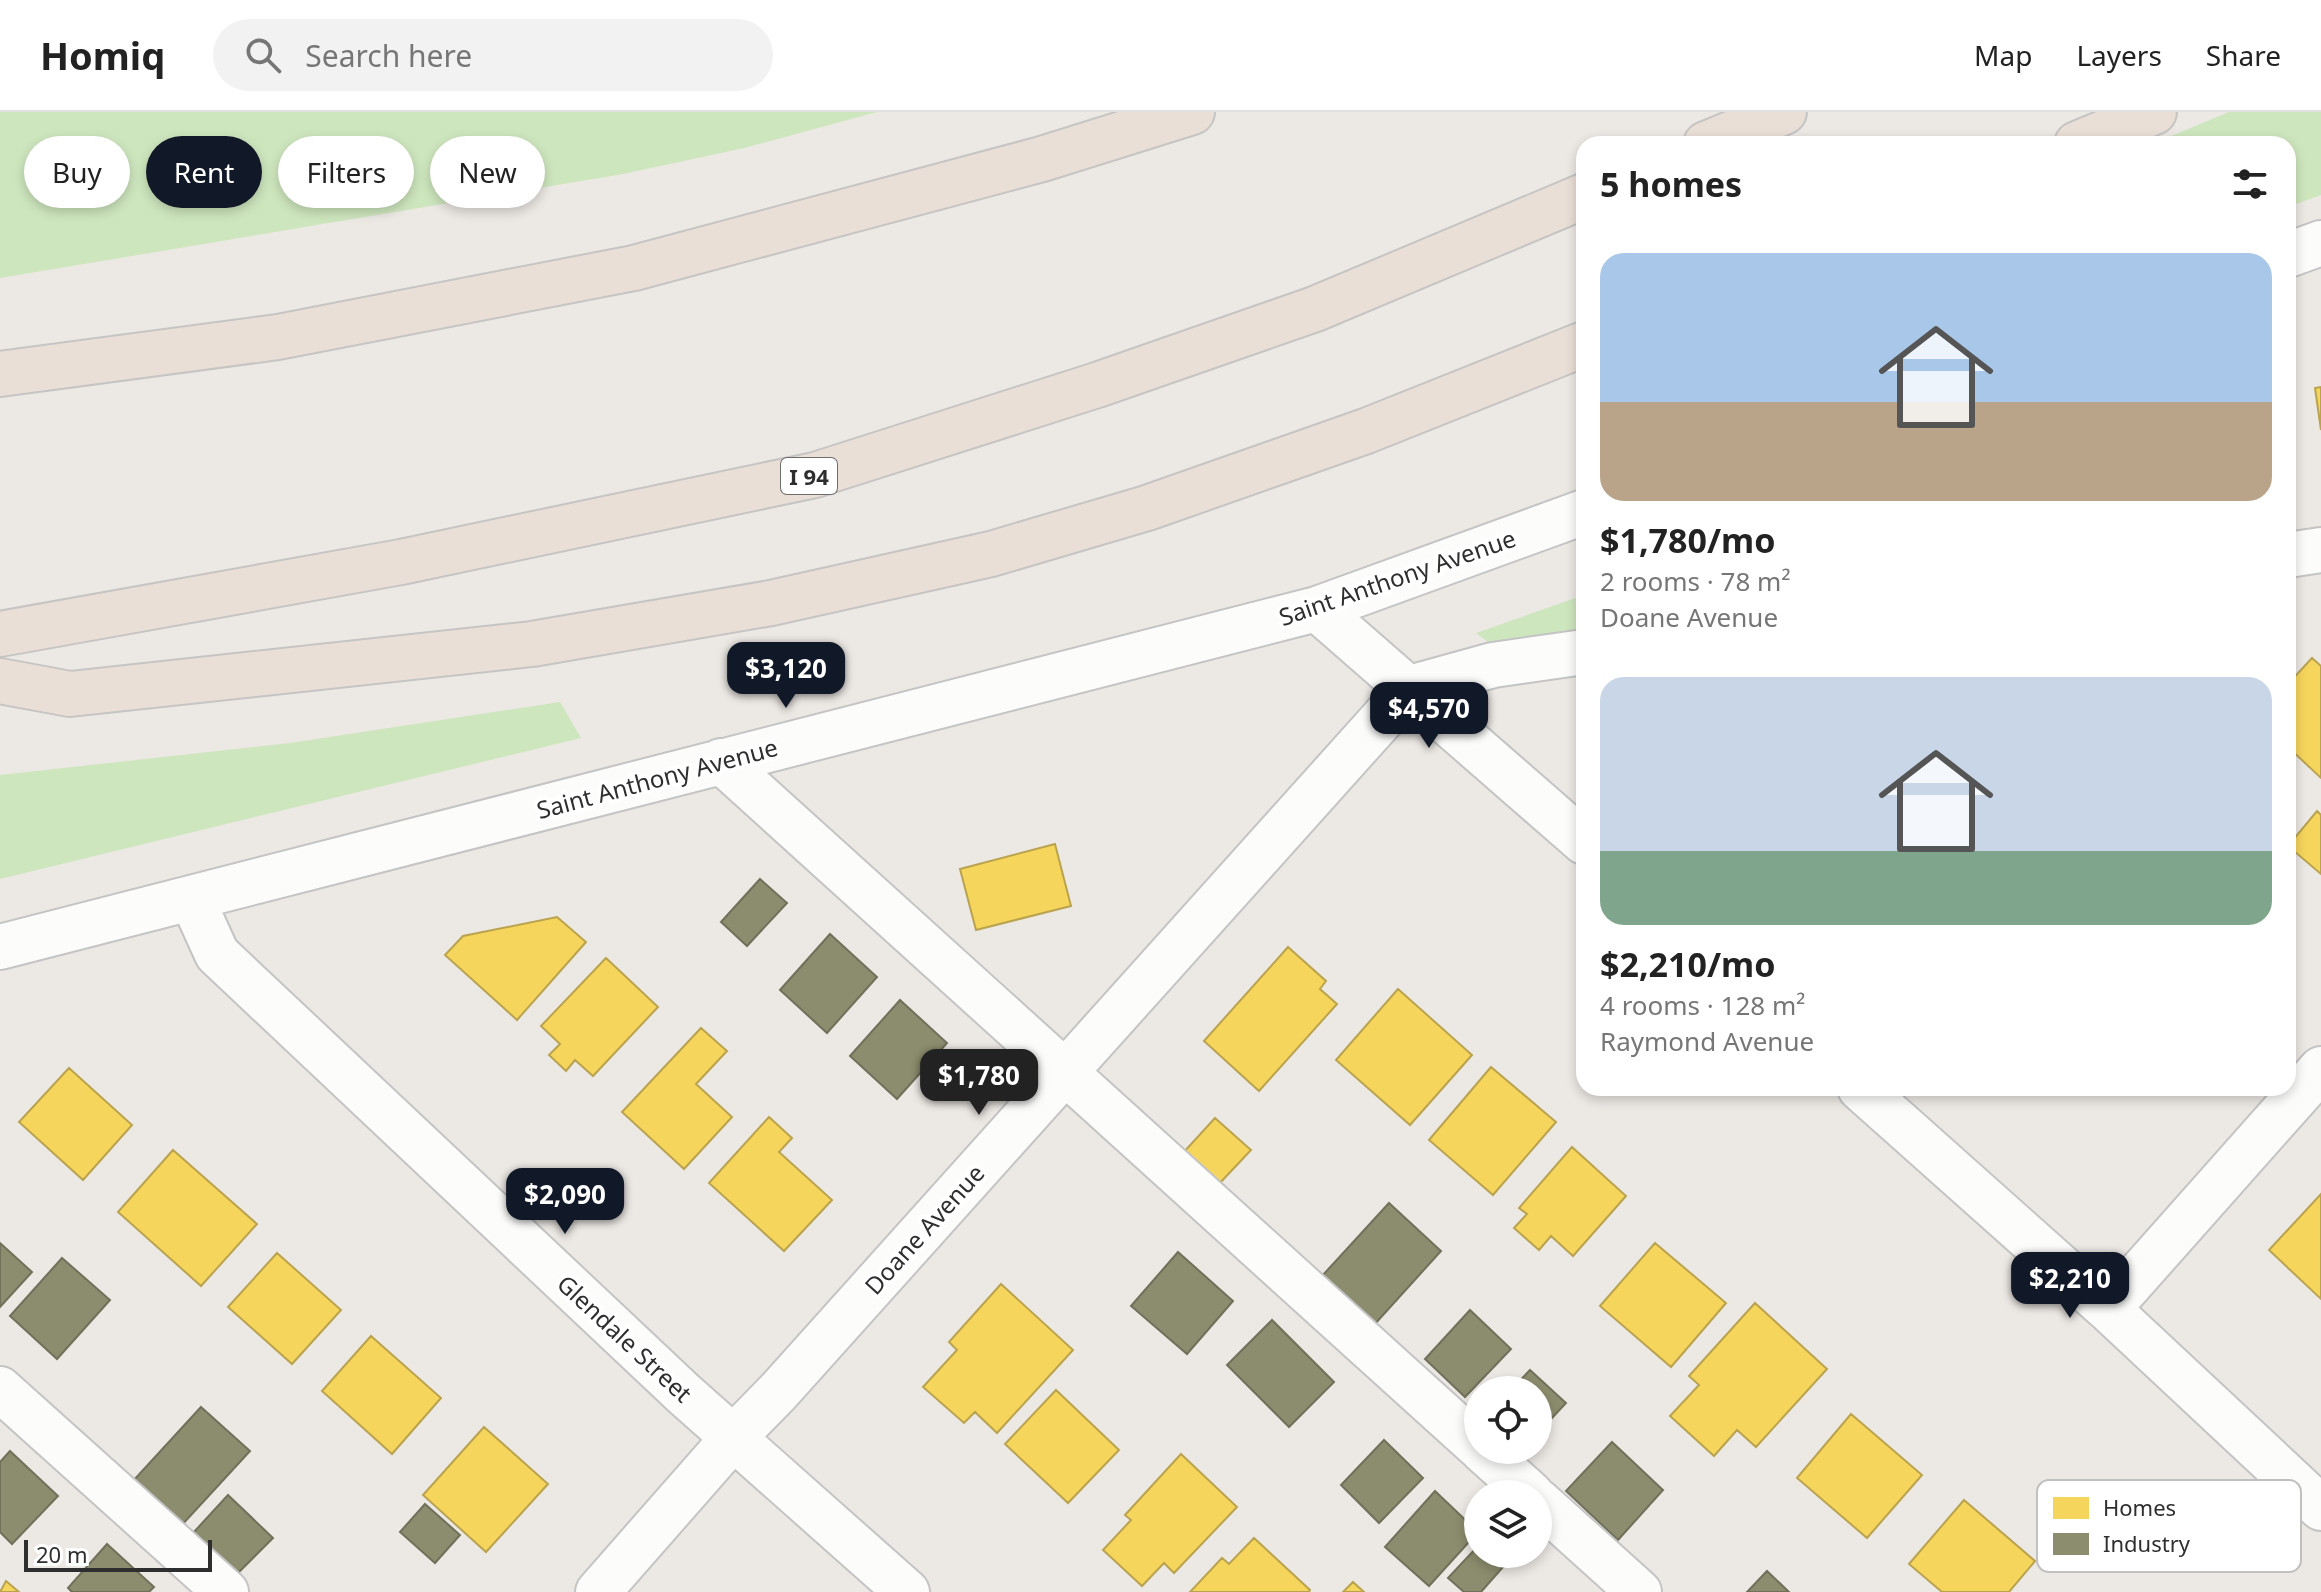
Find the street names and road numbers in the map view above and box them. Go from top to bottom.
road number: I 94 [781,458,837,494]
street label: Saint Anthony Avenue [1274,521,1520,633]
street label: Saint Anthony Avenue [533,730,781,826]
street label: Doane Avenue [857,1157,991,1301]
street label: Glendale Street [550,1267,700,1409]

